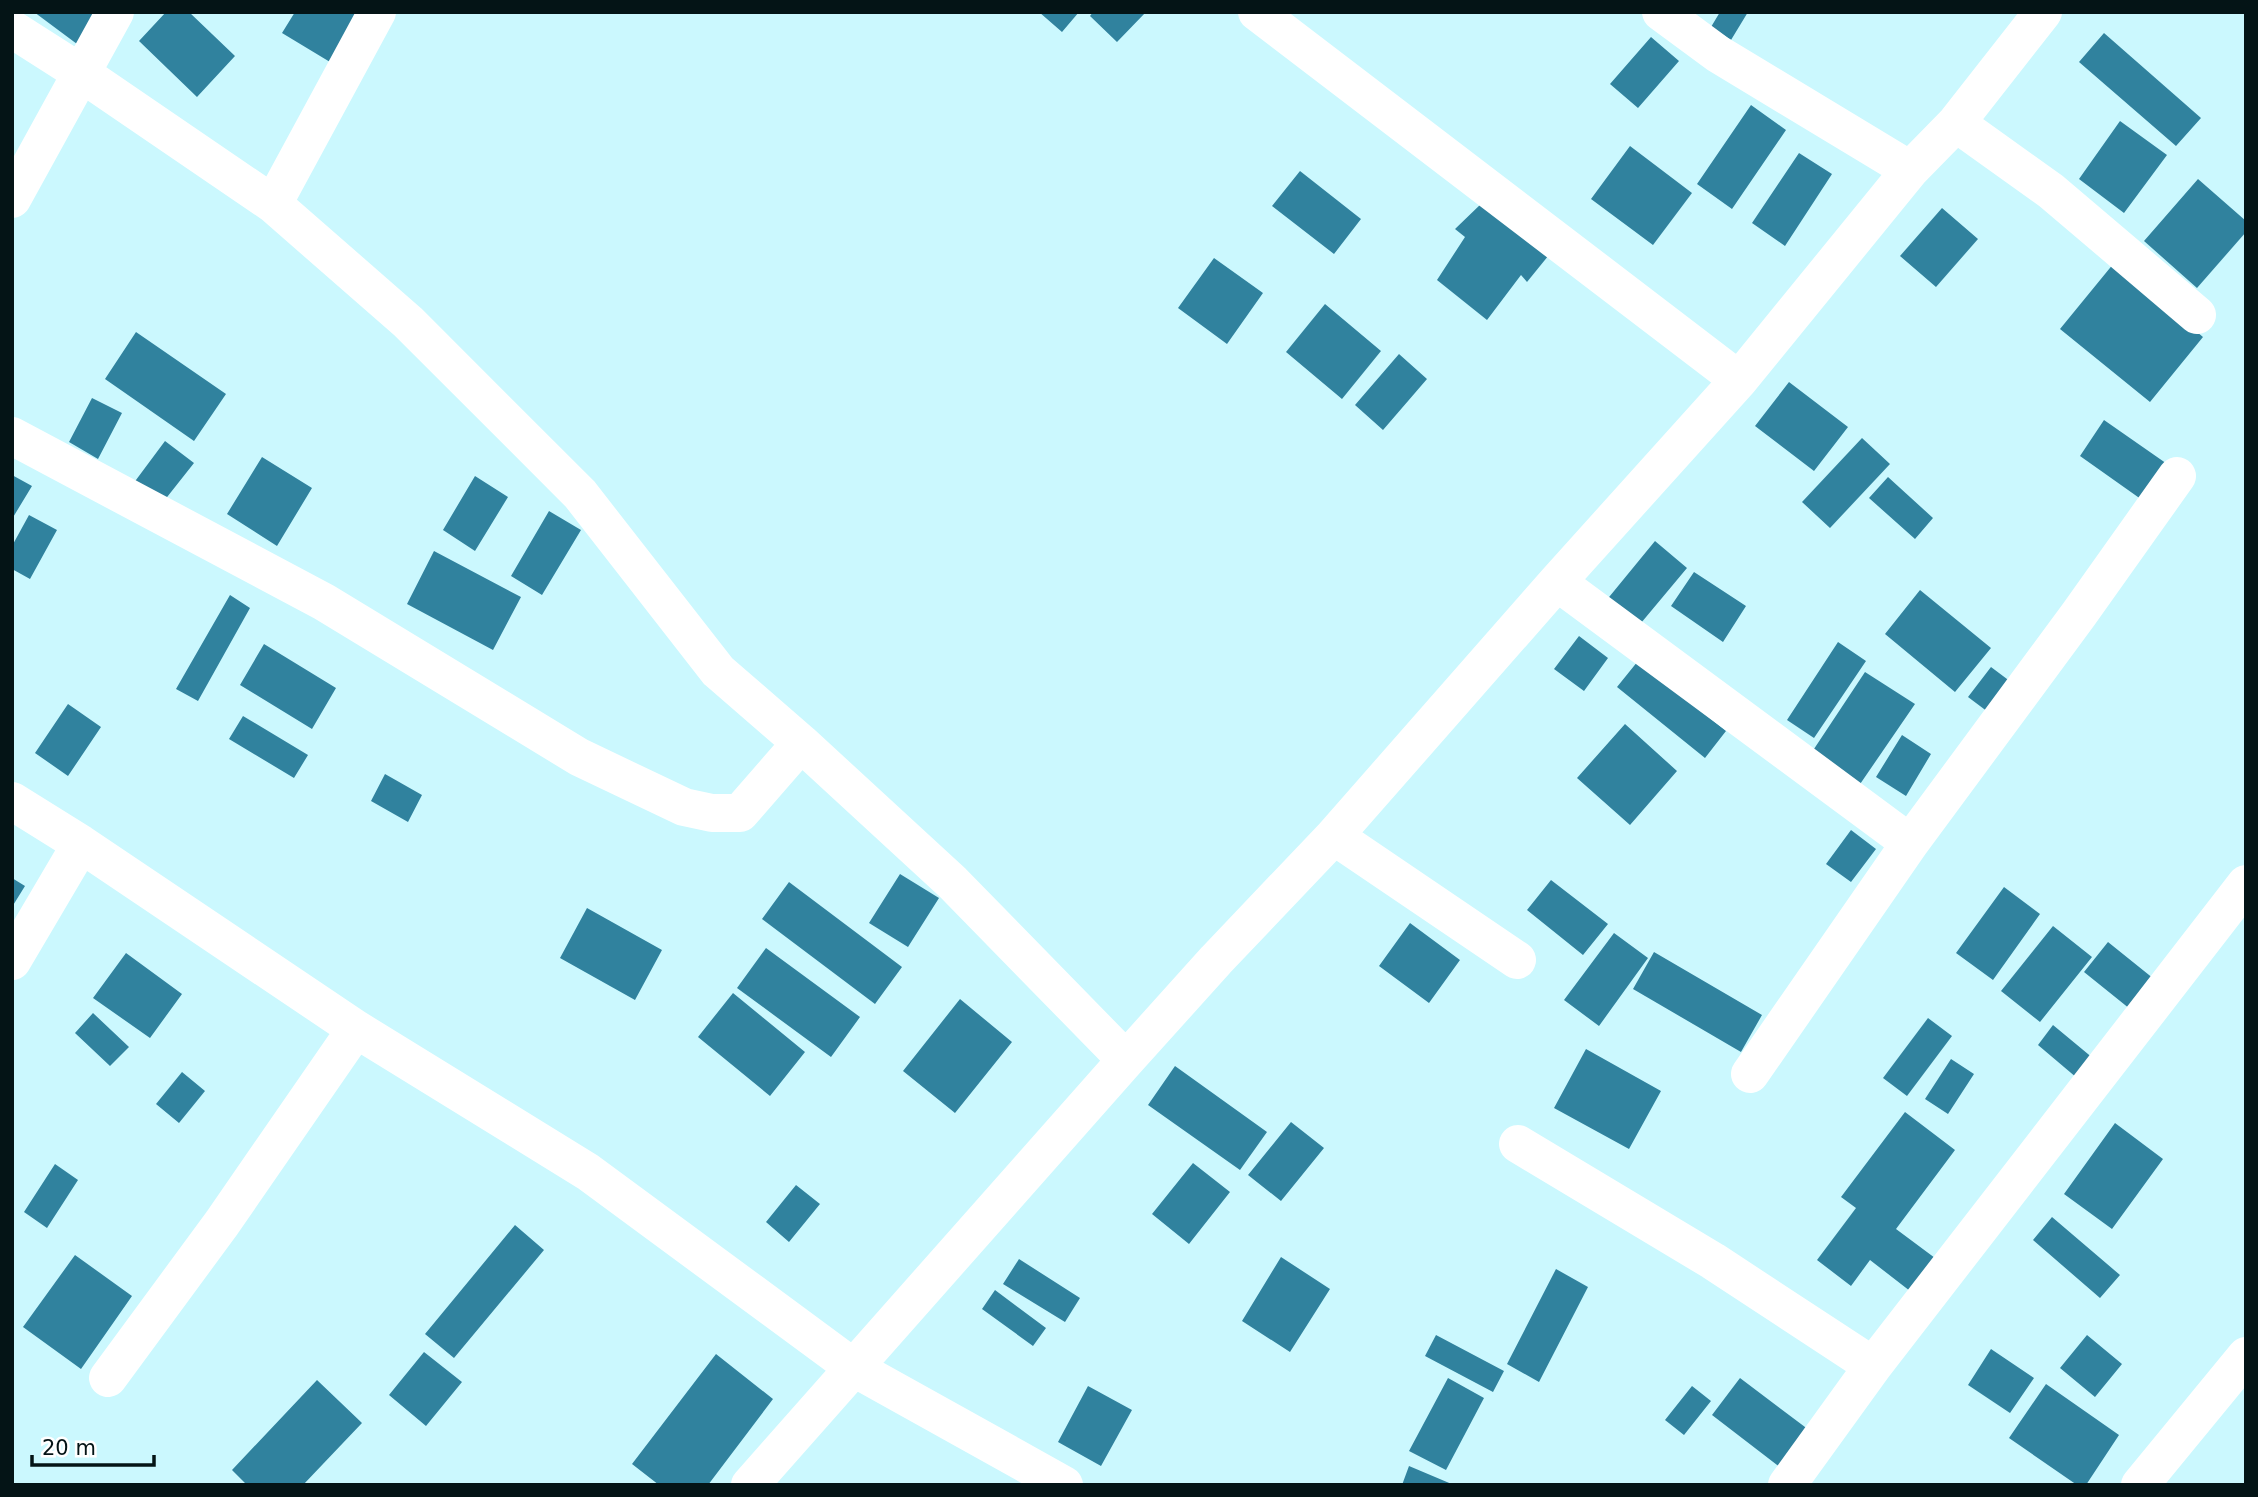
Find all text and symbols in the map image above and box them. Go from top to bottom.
scale bar [32,1424,154,1468]
text: 20 m [42,1436,96,1460]

